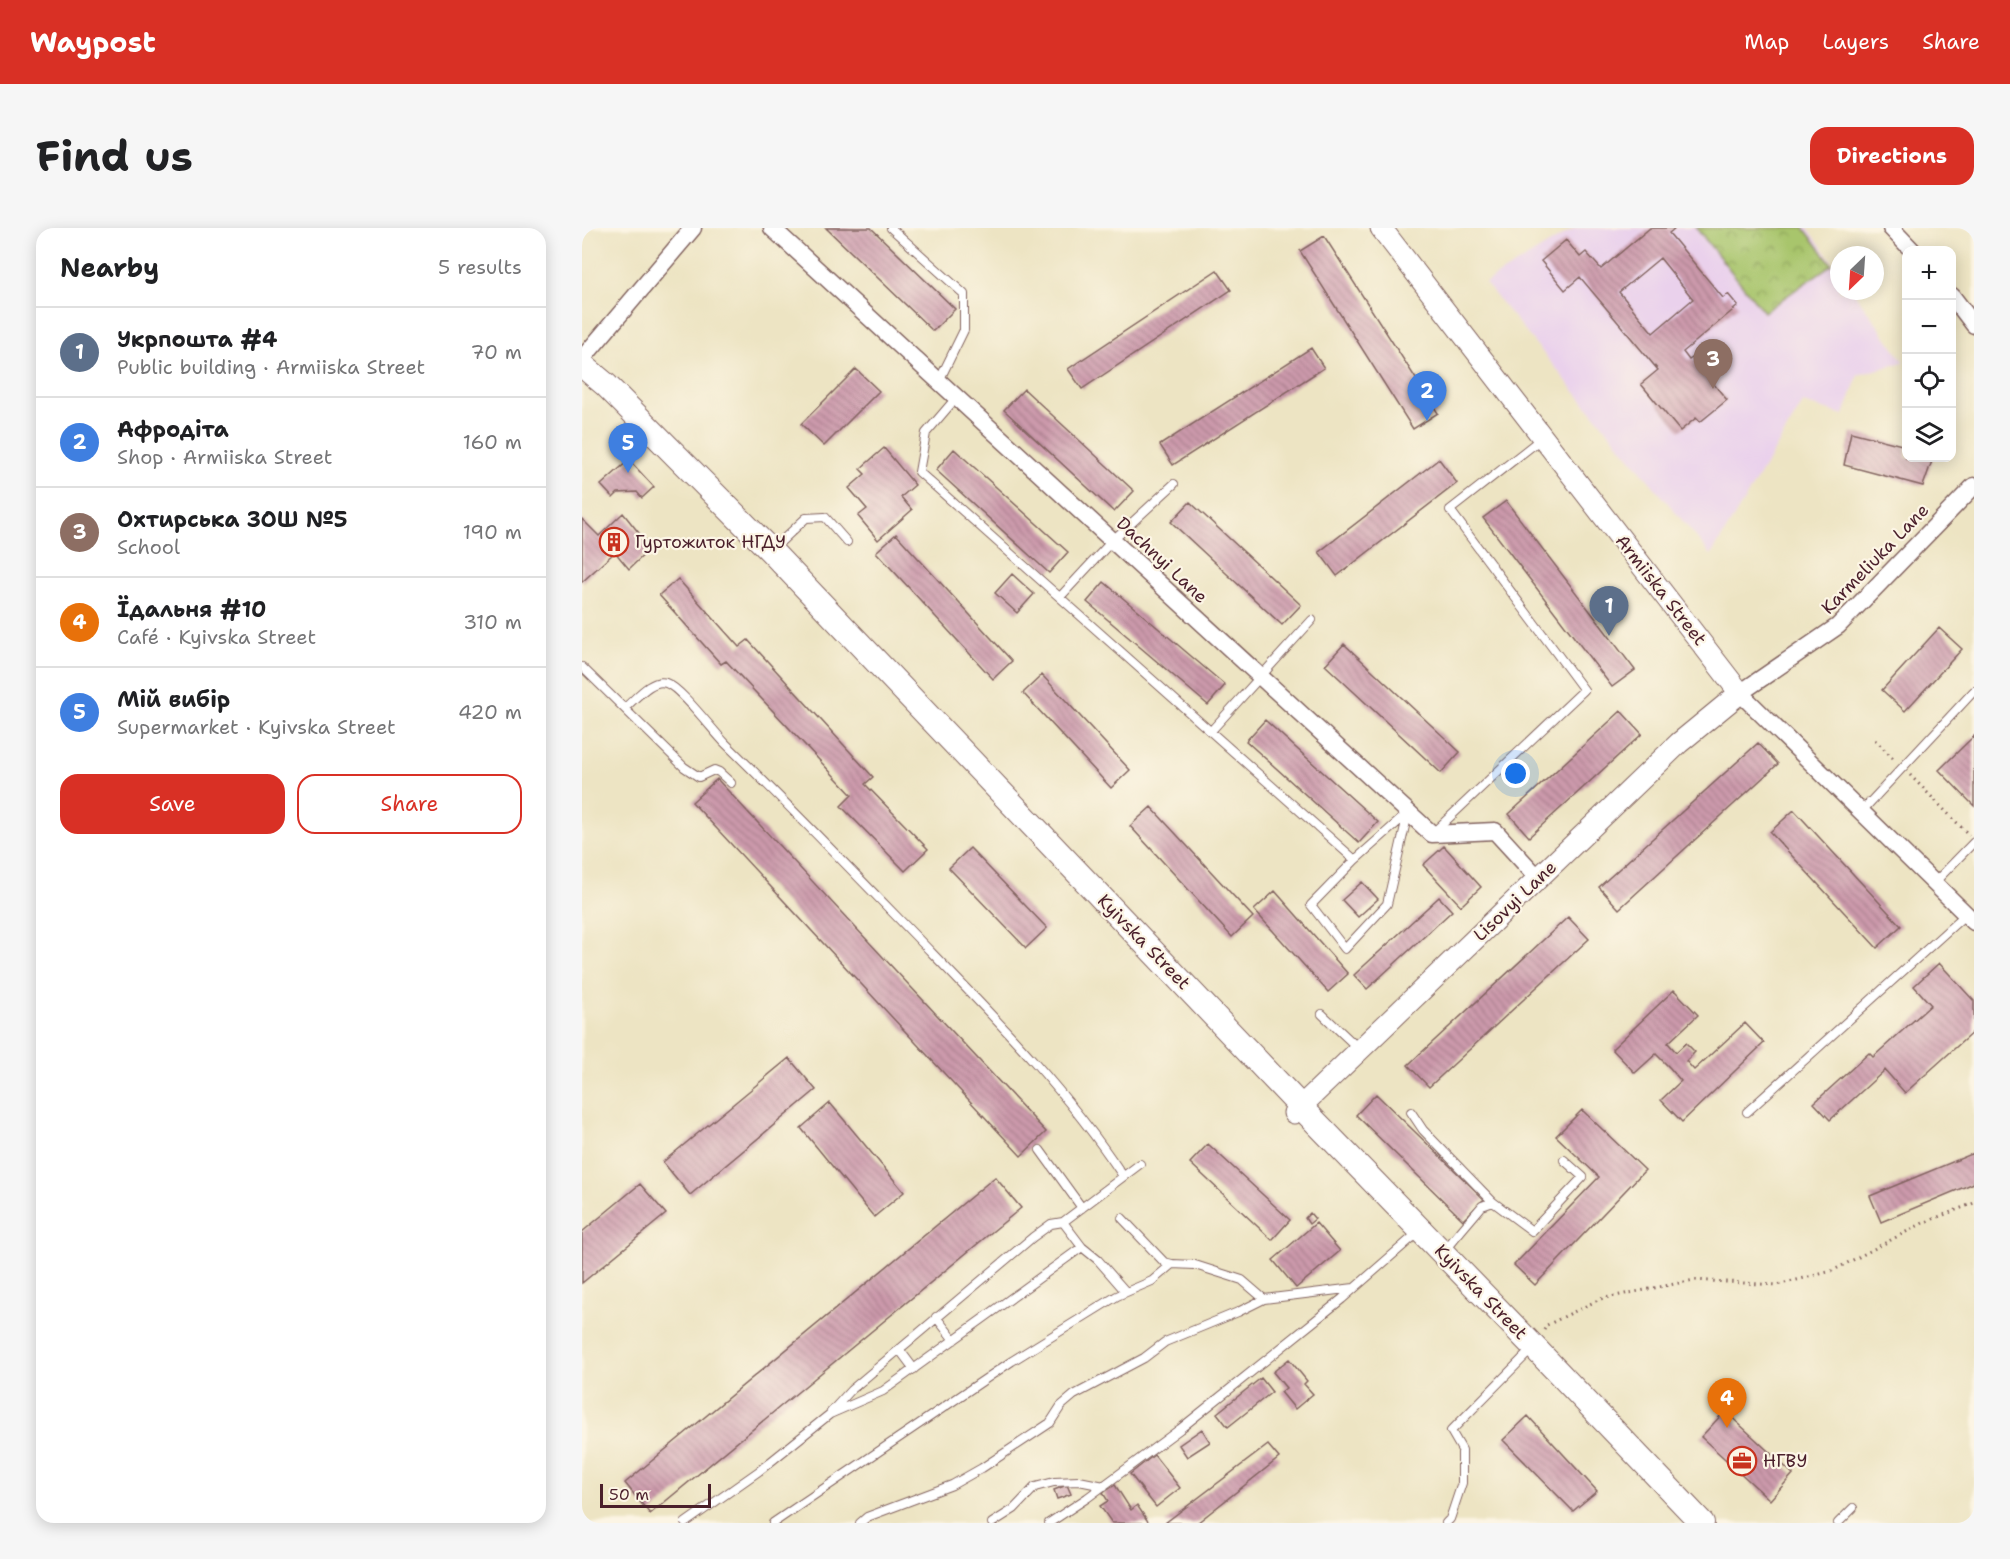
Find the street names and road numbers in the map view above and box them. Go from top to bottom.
street label: Karmeliuka Lane [1816,498,1934,620]
street label: Dachnyi Lane [1111,511,1213,609]
street label: Armiiska Street [1610,530,1712,651]
street label: Lisovyi Lane [1468,855,1562,947]
street label: Kyivska Street [1092,889,1196,995]
street label: Kyivska Street [1429,1239,1533,1345]

